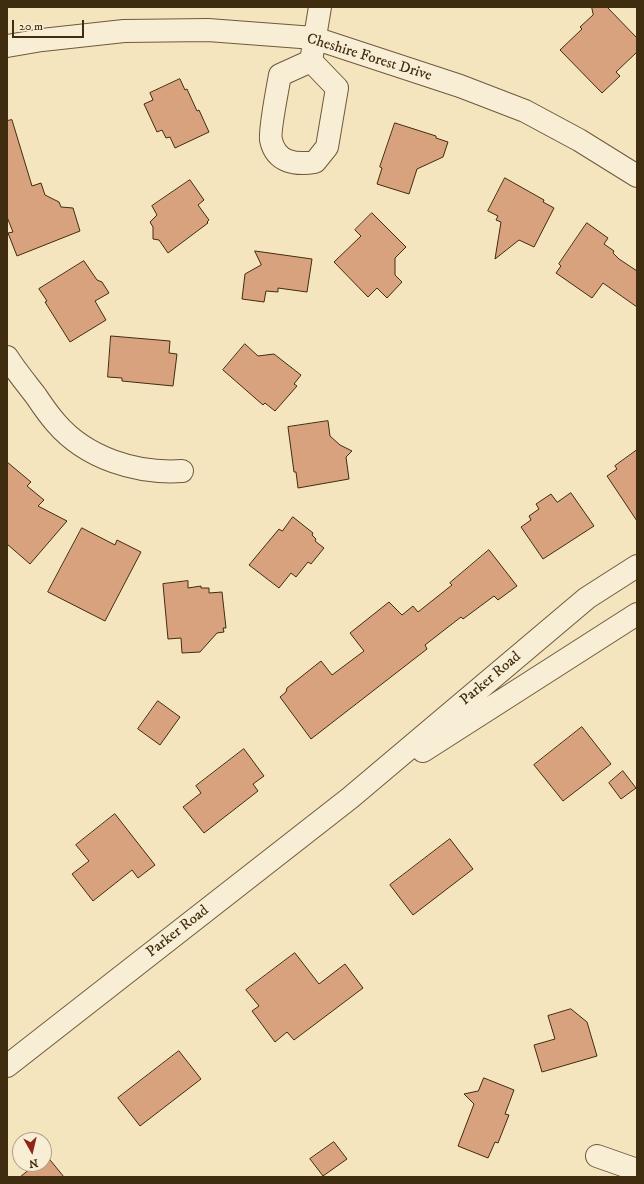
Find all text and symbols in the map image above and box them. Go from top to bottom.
scale bar [14,12,86,38]
text: 20 m [19,19,43,34]
street label: Cheshire Forest Drive [304,30,434,86]
street label: Parker Road [457,648,525,710]
street label: Parker Road [143,902,213,962]
north arrow [12,1132,52,1172]
text: N [28,1155,39,1170]

